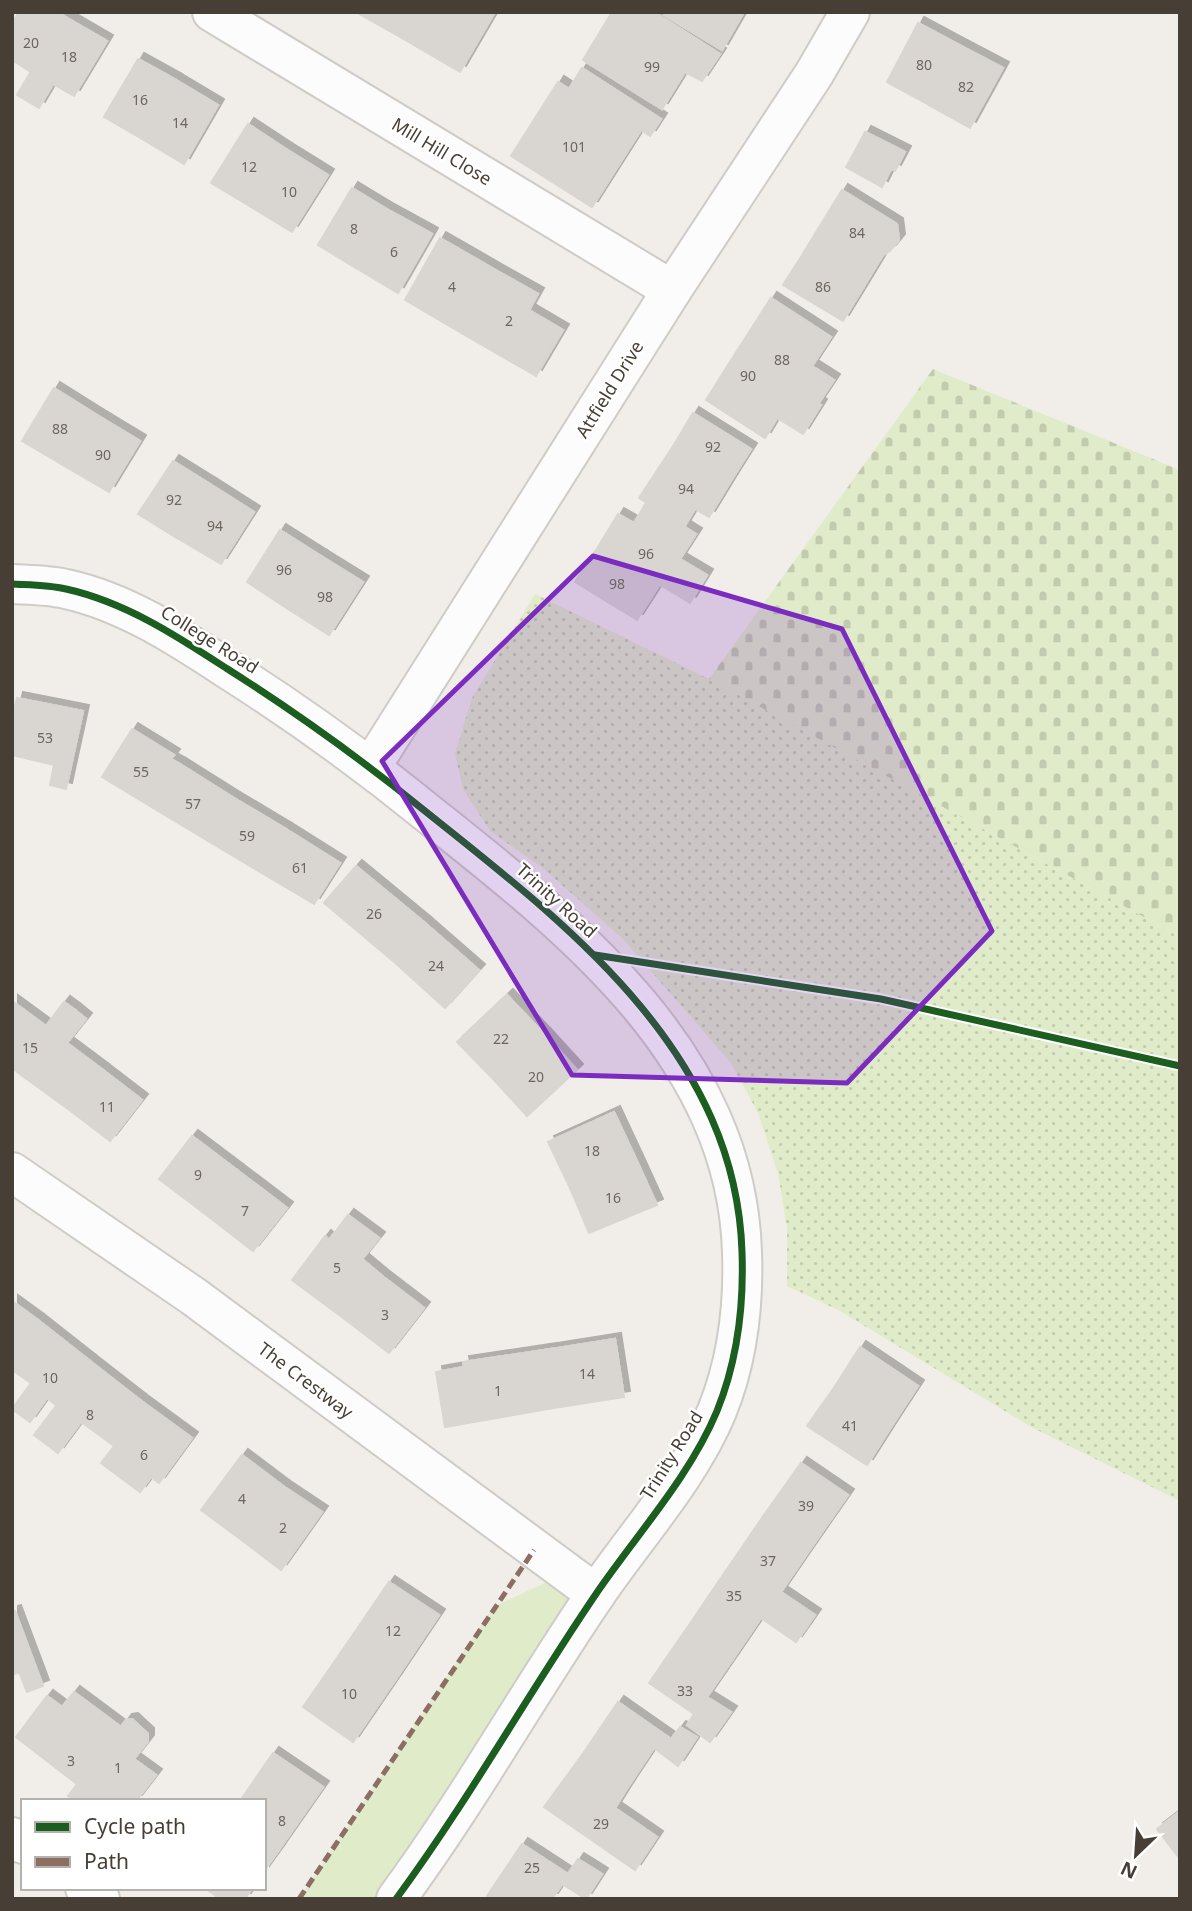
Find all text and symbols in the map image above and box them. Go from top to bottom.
house number: 20 [23,33,39,52]
house number: 18 [61,47,77,66]
house number: 80 [916,55,932,74]
house number: 99 [644,57,660,76]
house number: 82 [958,77,974,96]
house number: 16 [132,90,148,109]
street label: Mill Hill Close [388,112,496,190]
house number: 14 [172,113,188,132]
house number: 101 [562,137,586,156]
house number: 12 [241,157,257,176]
house number: 10 [281,182,297,201]
house number: 8 [350,219,358,238]
house number: 84 [849,223,865,242]
house number: 6 [390,242,398,261]
house number: 4 [448,277,456,296]
house number: 86 [815,277,831,296]
house number: 2 [505,311,513,330]
street label: Attfield Drive [570,336,648,442]
house number: 88 [774,350,790,369]
house number: 90 [740,366,756,385]
house number: 88 [52,419,68,438]
house number: 92 [705,437,721,456]
house number: 90 [95,445,111,464]
house number: 94 [678,479,694,498]
house number: 92 [166,490,182,509]
house number: 94 [207,516,223,535]
house number: 96 [638,544,654,563]
house number: 96 [276,560,292,579]
house number: 98 [609,574,625,593]
house number: 98 [317,587,333,606]
street label: College Road [157,599,263,679]
house number: 53 [37,728,53,747]
house number: 55 [133,762,149,781]
house number: 57 [185,794,201,813]
house number: 59 [239,826,255,845]
street label: Trinity Road [512,857,602,943]
house number: 61 [292,858,308,877]
house number: 26 [366,904,382,923]
house number: 24 [428,956,444,975]
house number: 22 [493,1029,509,1048]
house number: 15 [22,1038,38,1057]
house number: 20 [528,1067,544,1086]
house number: 11 [99,1097,115,1116]
house number: 18 [584,1141,600,1160]
house number: 9 [194,1165,202,1184]
house number: 16 [605,1188,621,1207]
house number: 7 [241,1201,249,1220]
house number: 5 [333,1258,341,1277]
house number: 3 [381,1305,389,1324]
street label: The Crestway [254,1336,359,1424]
house number: 14 [579,1364,595,1383]
house number: 10 [42,1368,58,1387]
house number: 1 [494,1381,502,1400]
house number: 8 [86,1405,94,1424]
street label: Trinity Road [634,1406,708,1504]
house number: 41 [842,1416,858,1435]
house number: 6 [140,1445,148,1464]
house number: 4 [238,1489,246,1508]
house number: 39 [798,1496,814,1515]
house number: 2 [279,1518,287,1537]
house number: 37 [760,1551,776,1570]
house number: 35 [726,1586,742,1605]
house number: 12 [385,1621,401,1640]
house number: 33 [677,1681,693,1700]
house number: 10 [341,1684,357,1703]
house number: 3 [67,1751,75,1770]
house number: 1 [114,1758,122,1777]
legend [21,1799,266,1890]
house number: 8 [278,1811,286,1830]
text: Cycle path [84,1812,186,1840]
house number: 29 [593,1814,609,1833]
north arrow [1101,1820,1171,1890]
text: Path [84,1847,129,1875]
text: N [1116,1855,1141,1885]
house number: 25 [524,1858,540,1877]

